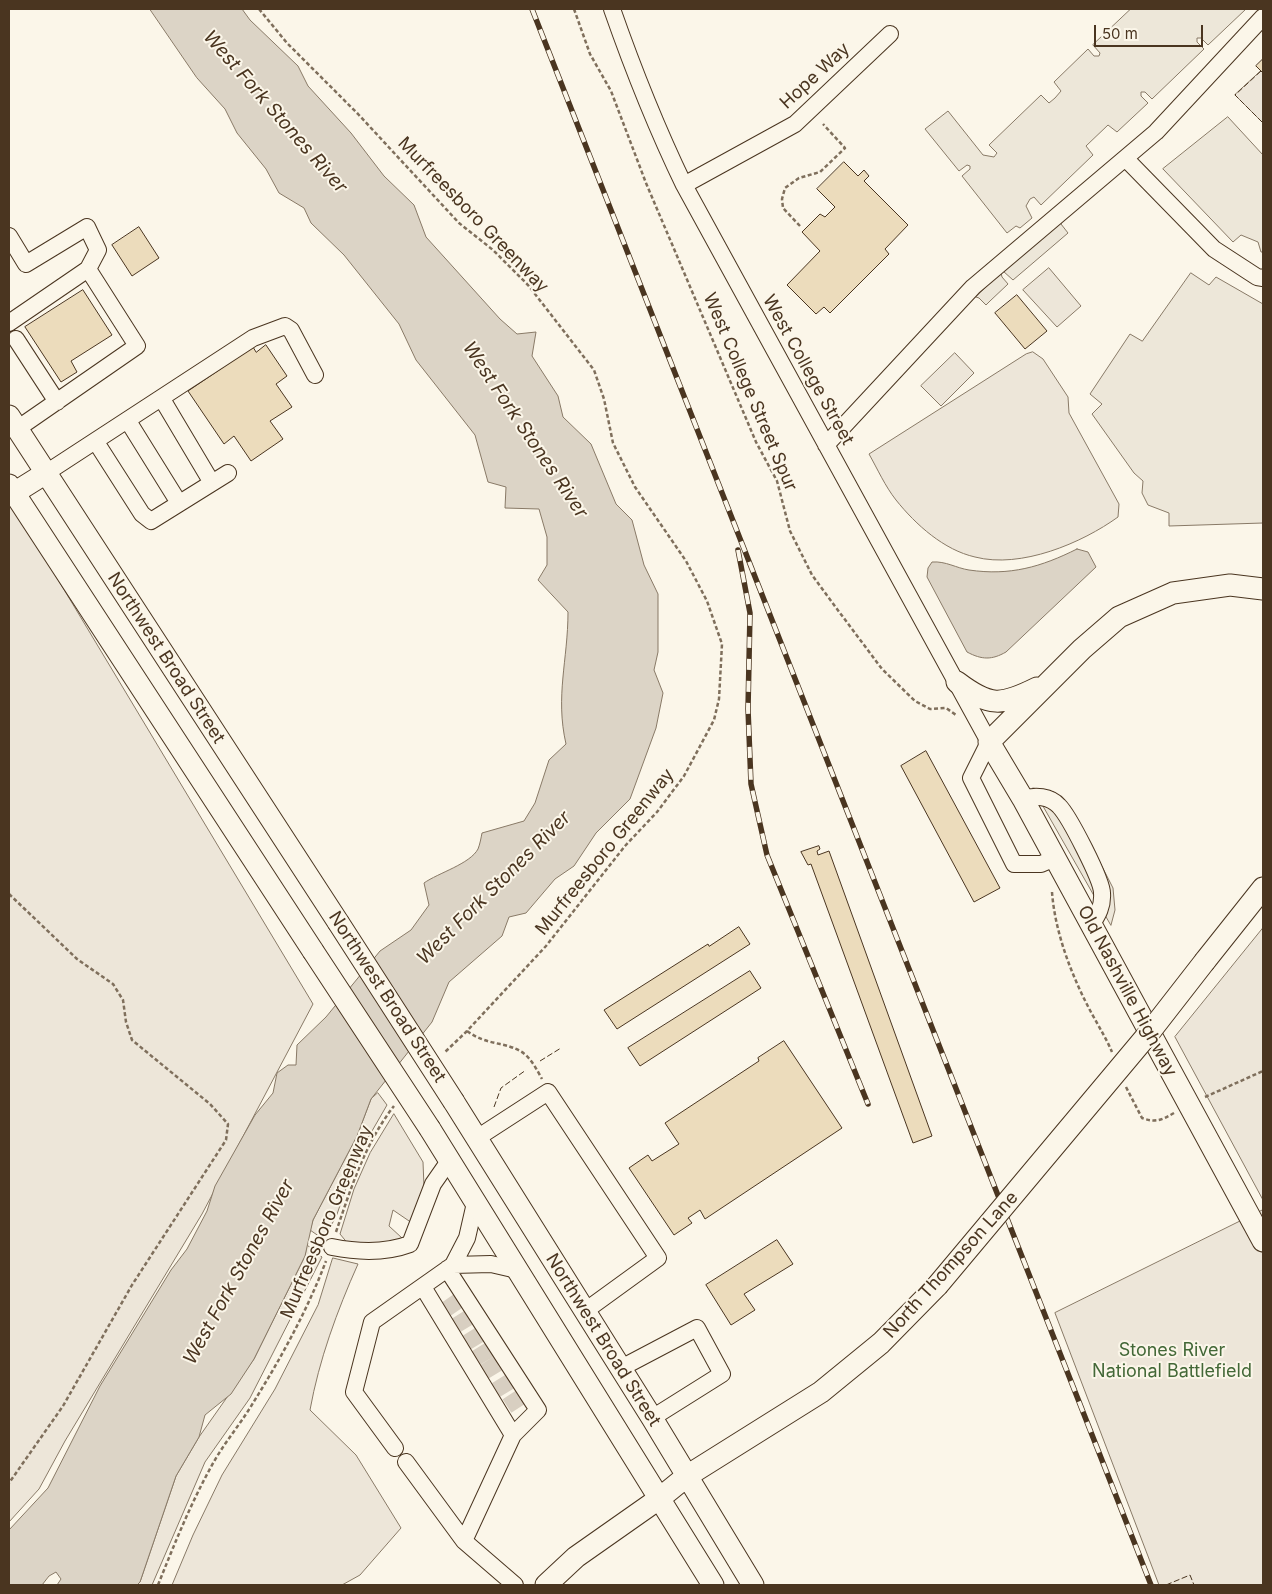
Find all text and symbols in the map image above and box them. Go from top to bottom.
scale bar [1097,15,1206,47]
text: 50 m [1102,24,1138,43]
water label: West Fork Stones River [198,26,352,198]
street label: Hope Way [776,38,854,114]
street label: Murfreesboro Greenway [393,133,553,297]
street label: West College Street Spur [698,290,802,494]
street label: West College Street [758,291,858,449]
water label: West Fork Stones River [457,337,593,523]
street label: Northwest Broad Street [103,568,229,748]
street label: Murfreesboro Greenway [531,764,679,940]
water label: West Fork Stones River [412,806,576,970]
street label: Old Nashville Highway [1073,902,1181,1080]
street label: Northwest Broad Street [324,907,450,1087]
street label: Murfreesboro Greenway [276,1122,378,1322]
water label: West Fork Stones River [179,1176,299,1368]
street label: North Thompson Lane [879,1187,1023,1343]
street label: Northwest Broad Street [541,1250,665,1430]
park label: Stones River National Battlefield [1092,1340,1252,1382]

